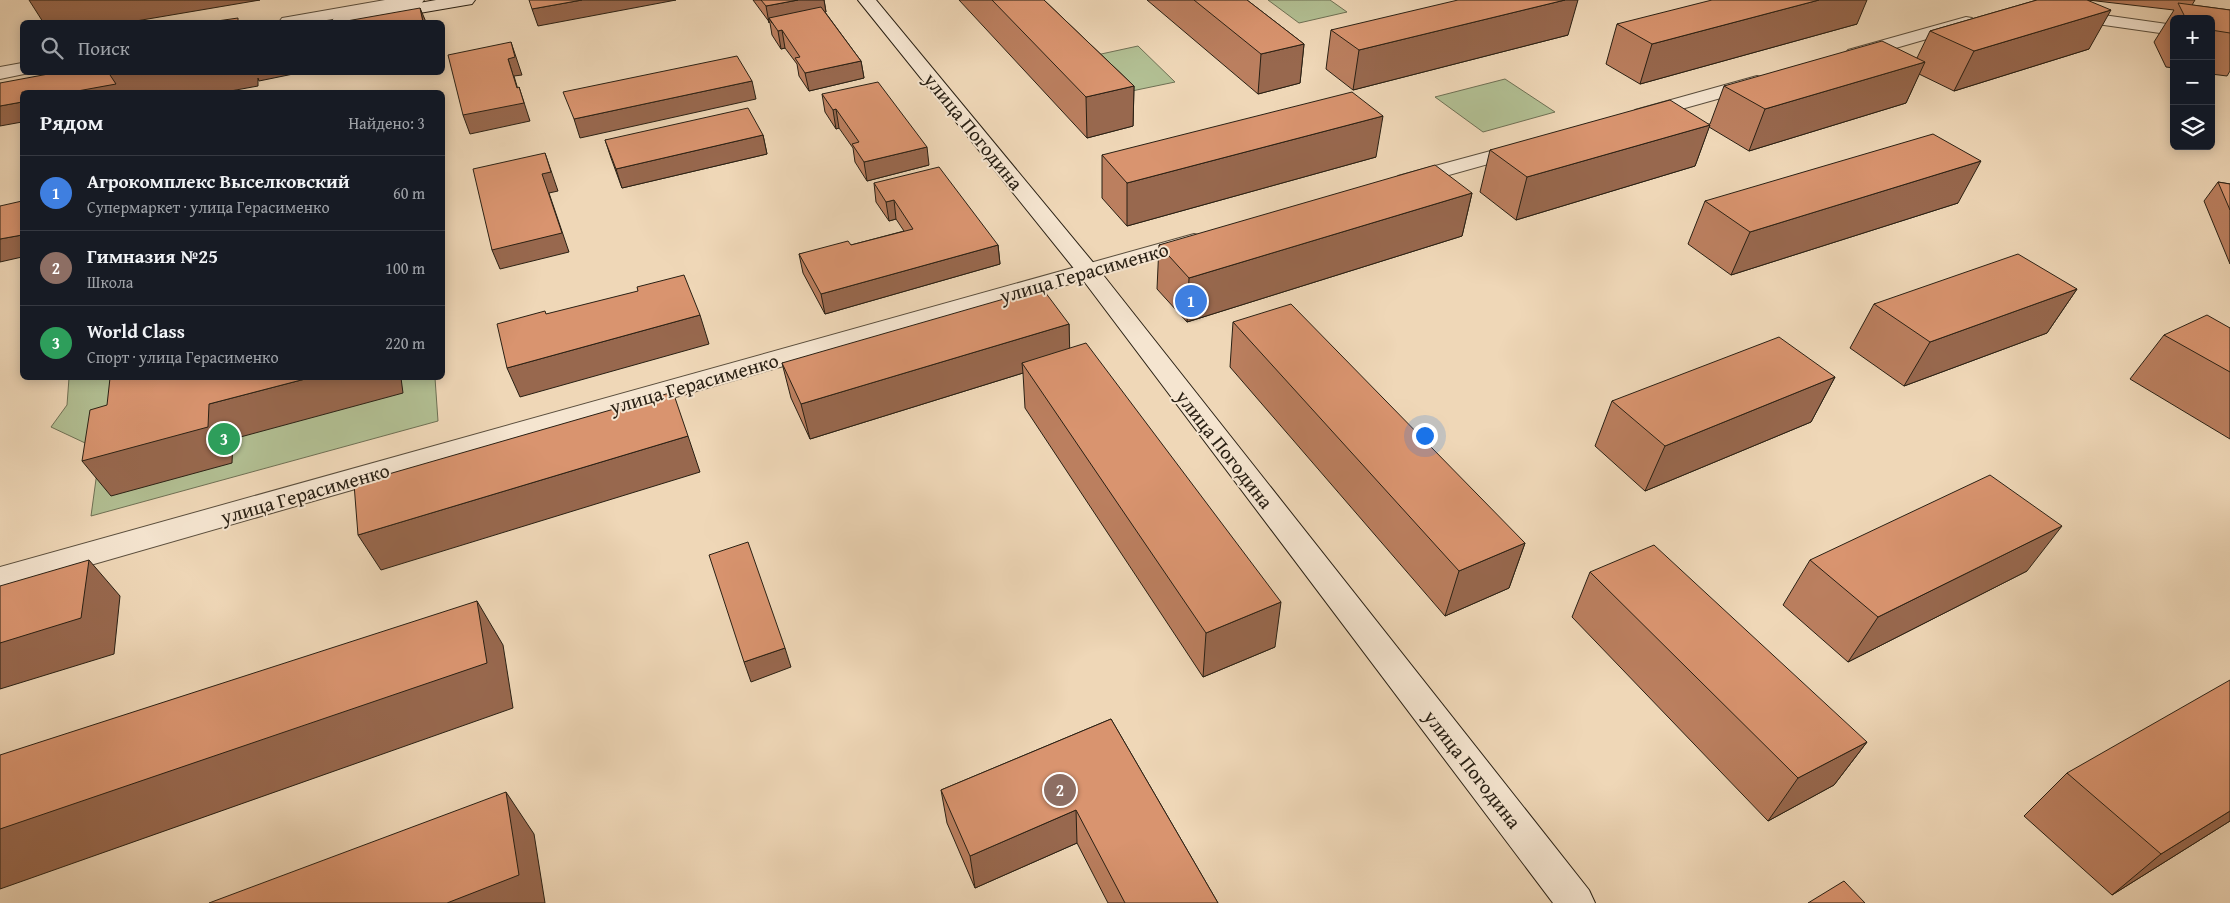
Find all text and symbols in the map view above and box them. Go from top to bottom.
map controls [2170,15,2215,150]
button: + [2170,15,2215,60]
search box [20,20,445,75]
icon: search [38,34,66,62]
text: Поиск [78,34,130,62]
button: − [2170,60,2215,105]
street label: улица Погодина [917,65,1031,196]
button: layers [2170,105,2215,150]
text: Рядом [40,107,103,138]
text: Найдено: 3 [348,111,425,135]
text: Агрокомплекс Выселковский [87,167,350,195]
text: 1 [52,181,60,205]
text: 60 m [393,181,425,205]
text: Супермаркет · улица Герасименко [87,195,330,219]
street label: улица Герасименко [995,234,1172,310]
text: Гимназия №25 [87,242,218,270]
text: 2 [52,256,60,280]
text: 100 m [385,256,425,280]
text: Школа [87,270,133,294]
pin: 1 [1175,282,1207,320]
text: World Class [87,317,185,345]
text: 3 [52,331,60,355]
text: 220 m [385,331,425,355]
text: Спорт · улица Герасименко [87,345,279,369]
street label: улица Герасименко [605,345,782,421]
street label: улица Погодина [1169,383,1281,515]
pin: 3 [208,420,240,458]
your location [1412,423,1438,449]
street label: улица Герасименко [216,455,393,531]
street label: улица Погодина [1417,703,1529,835]
pin: 2 [1044,771,1076,809]

